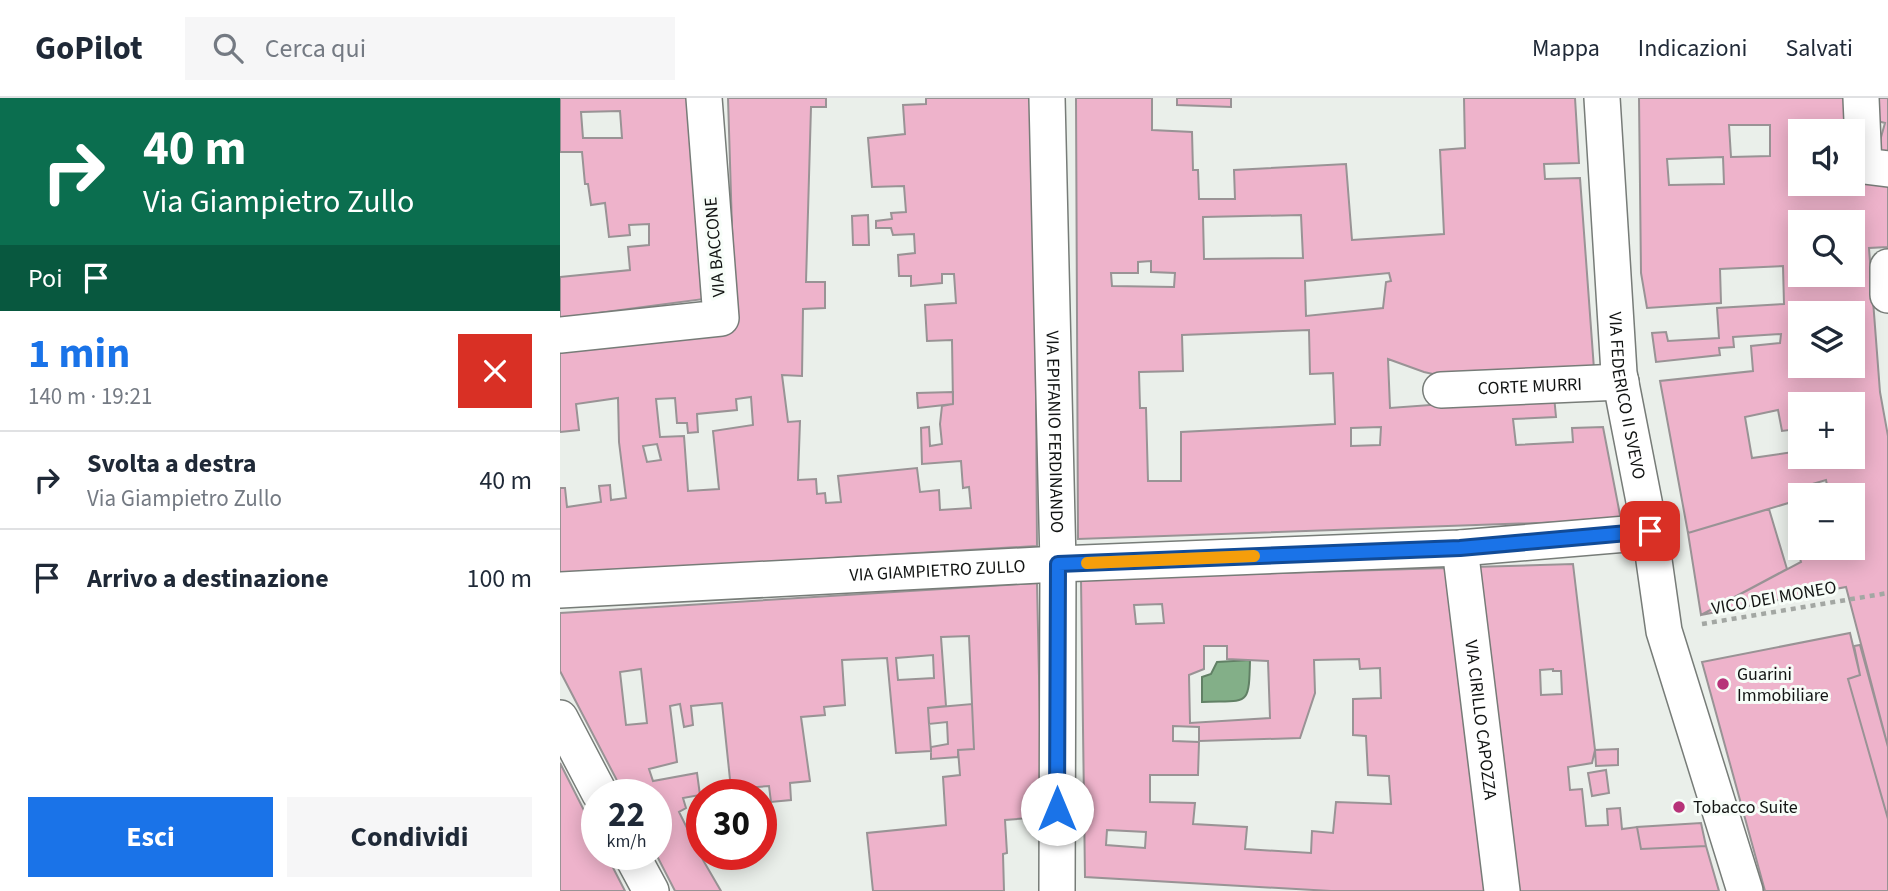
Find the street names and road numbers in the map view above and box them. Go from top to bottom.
street label: VIA BACCONE [698,196,732,298]
street label: VIA FEDERICO II SVEVO [1603,311,1652,482]
street label: VIA EPIFANIO FERDINANDO [1040,330,1070,533]
street label: CORTE MURRI [1477,371,1583,401]
street label: VIA GIAMPIETRO ZULLO [849,553,1026,587]
street label: VICO DEI MONEO [1710,575,1838,621]
street label: VIA CIRILLO CAPOZZA [1459,638,1503,801]

